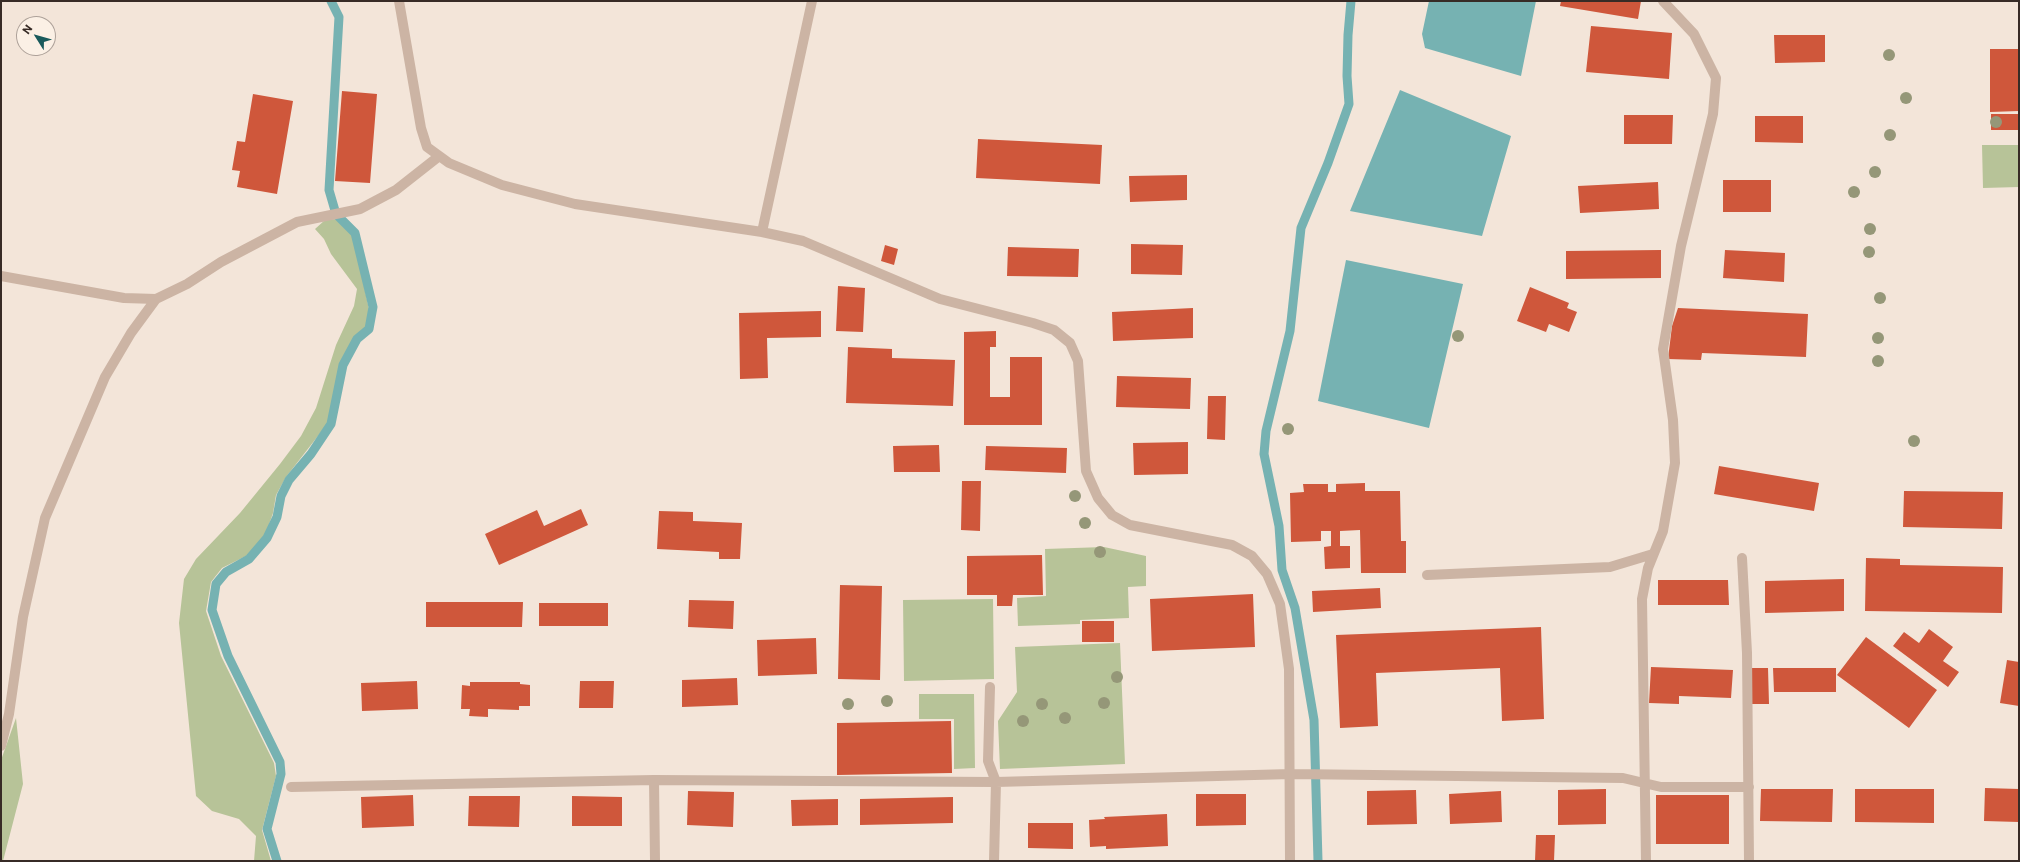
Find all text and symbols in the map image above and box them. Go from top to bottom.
north arrow [16,16,56,56]
text: N [19,22,34,36]

